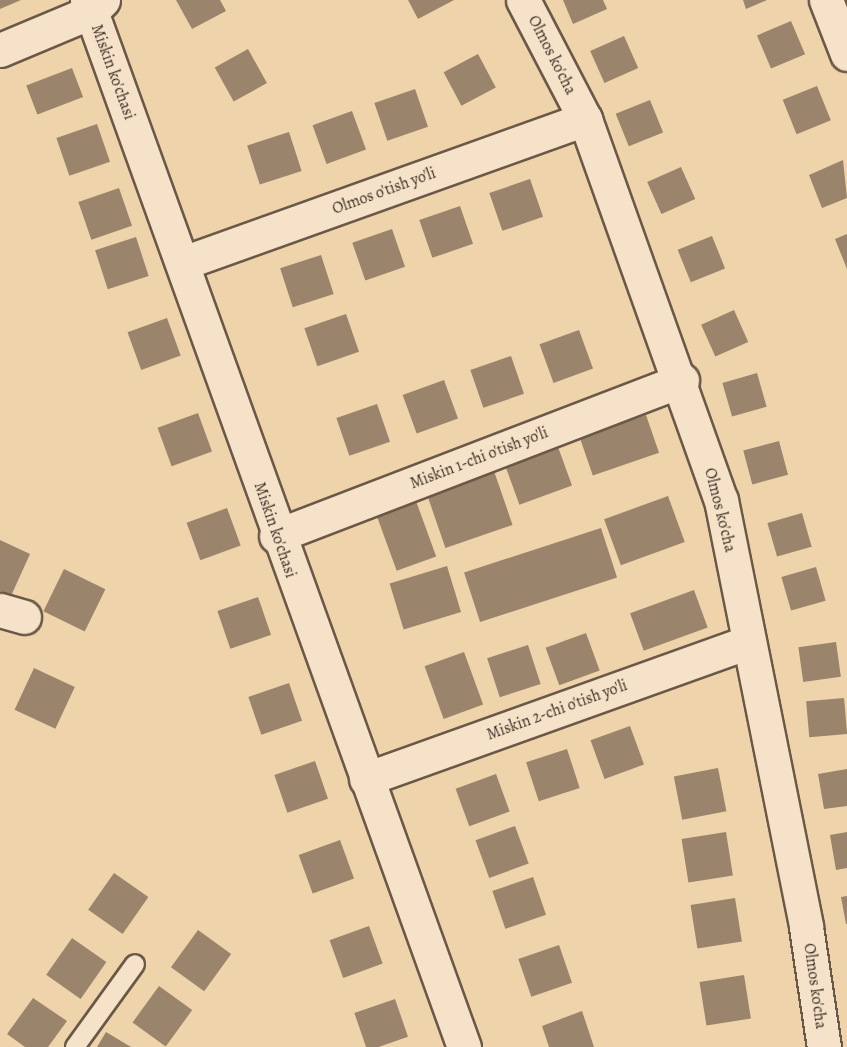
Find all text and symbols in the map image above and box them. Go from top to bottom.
street label: Olmos ko'cha [524,12,580,98]
street label: Miskin ko'chasi [87,22,139,122]
street label: Olmos o'tish yo'li [330,163,438,219]
street label: Miskin 1-chi o'tish yo'li [407,423,551,493]
street label: Olmos ko'cha [700,466,740,554]
street label: Miskin ko'chasi [250,480,300,580]
street label: Miskin 2-chi o'tish yo'li [484,676,630,744]
street label: Olmos ko'cha [800,942,830,1030]

